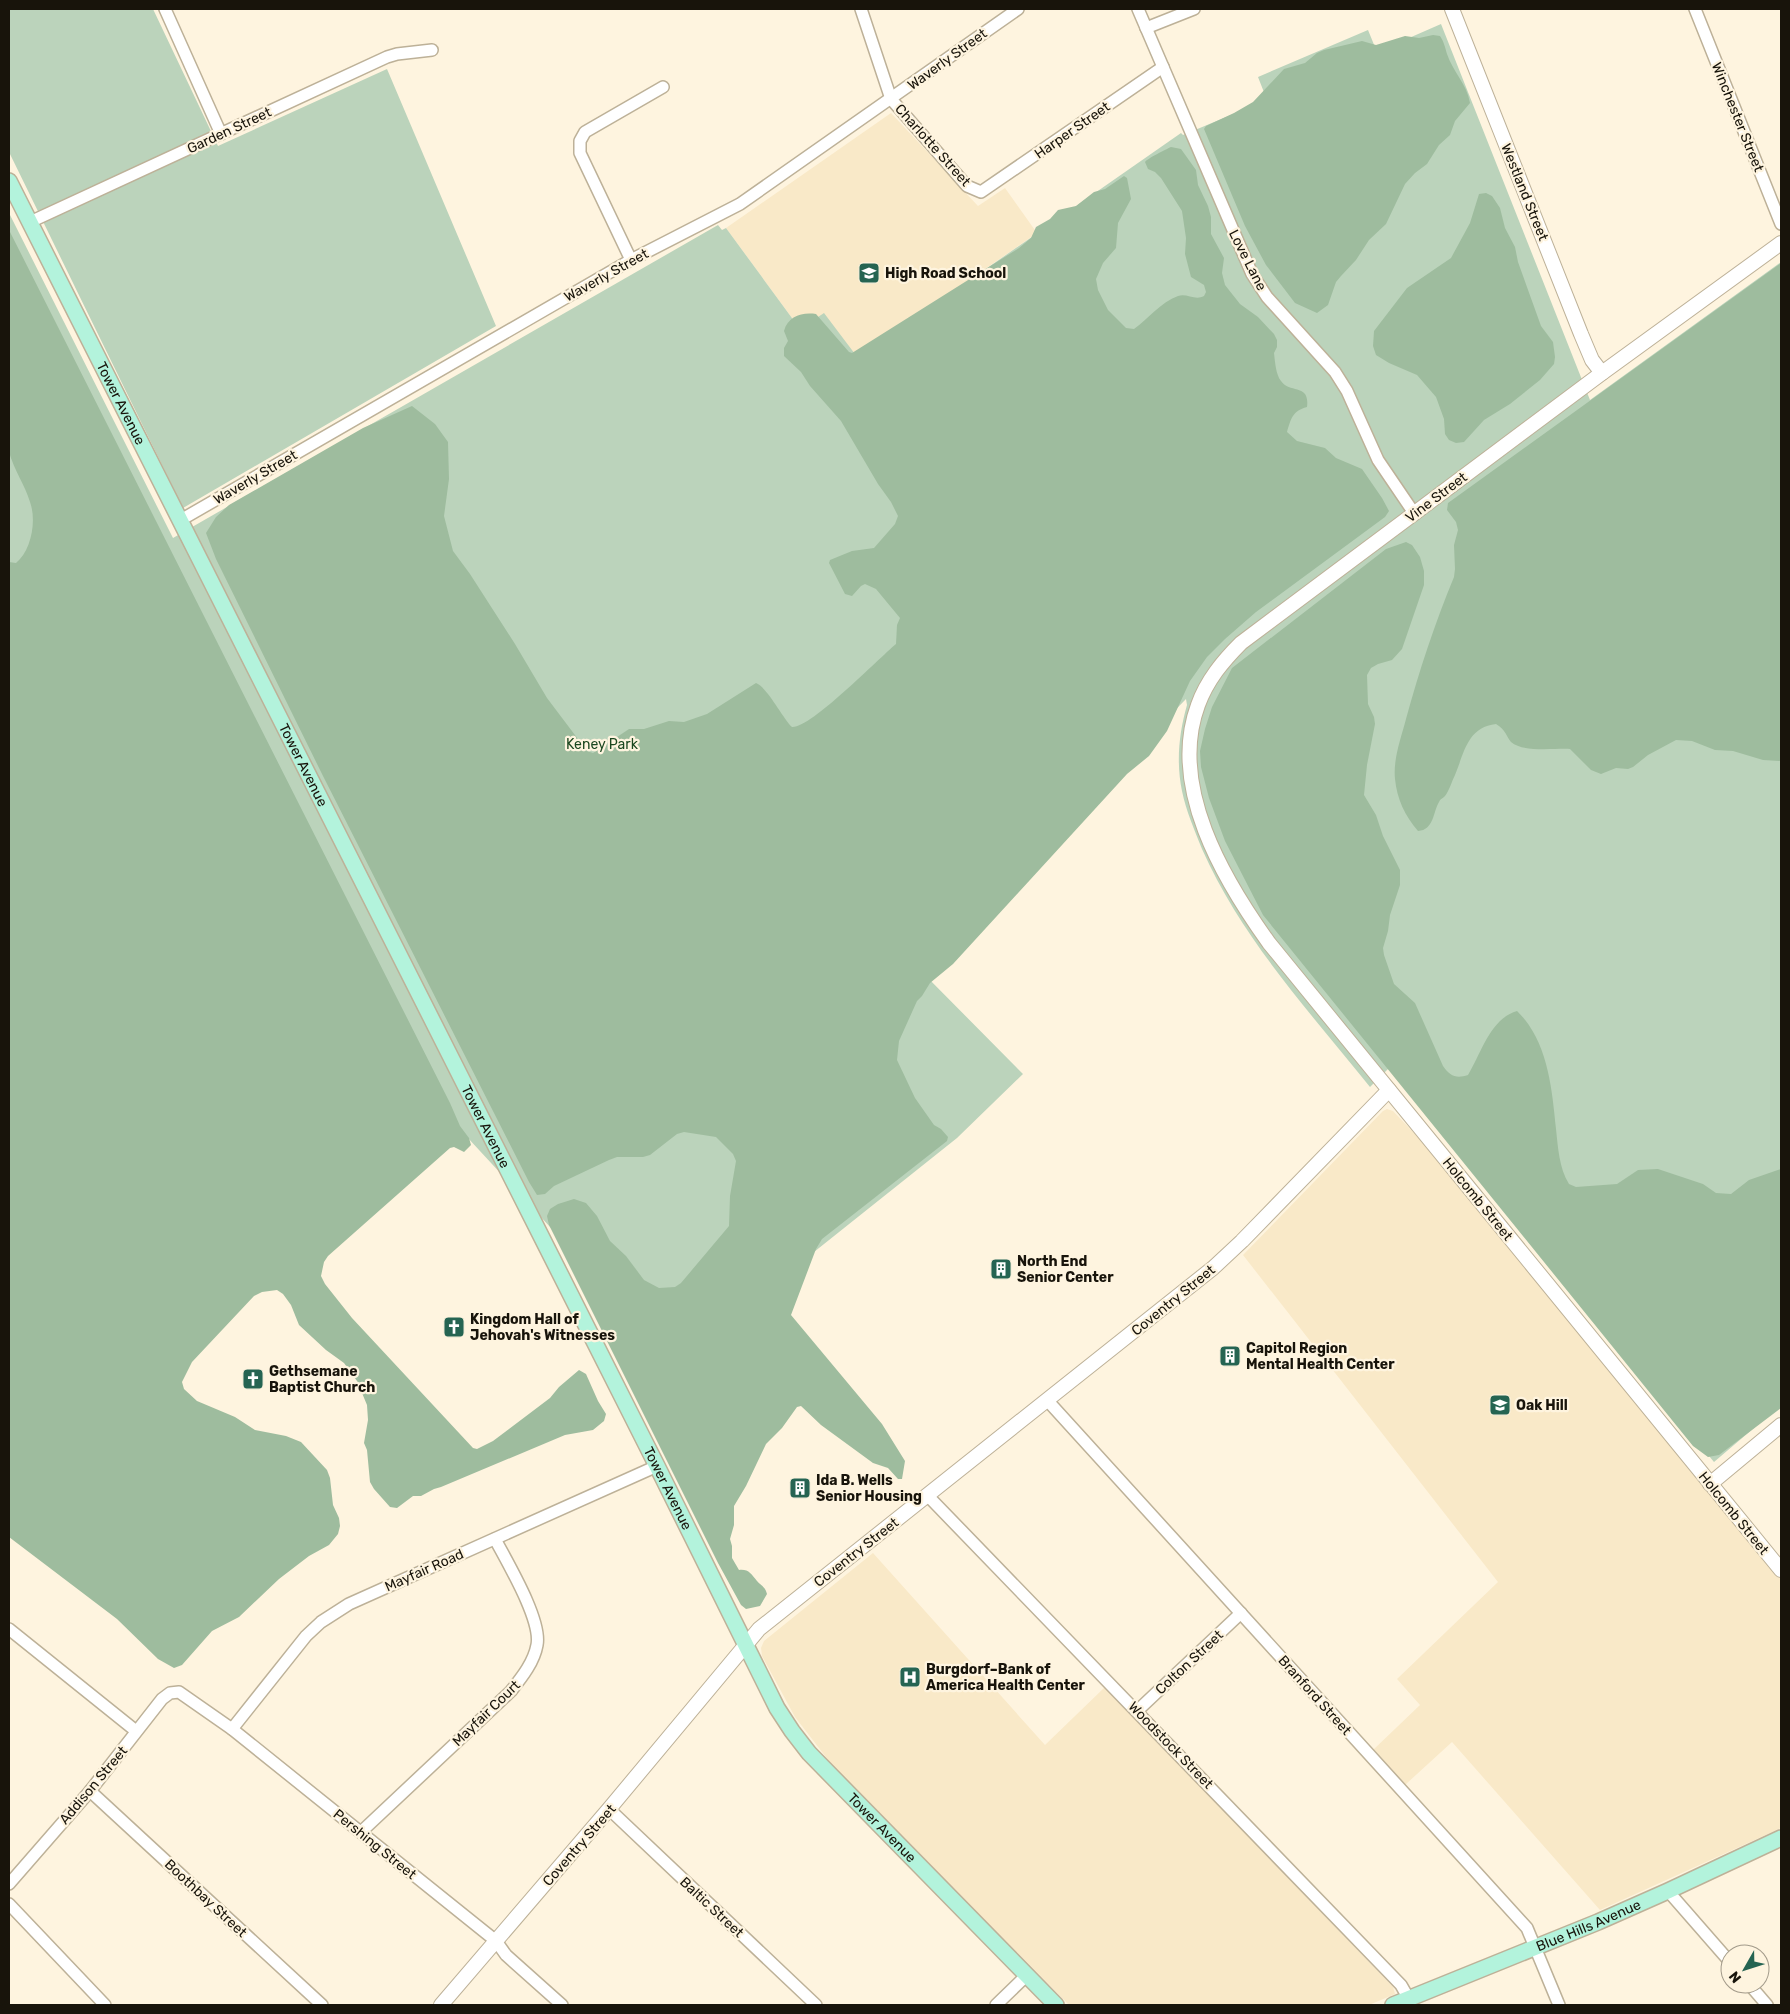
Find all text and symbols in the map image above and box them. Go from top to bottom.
street label: Waverly Street [904,25,991,94]
street label: Winchester Street [1708,60,1767,175]
street label: Harper Street [1031,98,1114,163]
street label: Charlotte Street [891,101,974,190]
street label: Garden Street [184,103,275,157]
street label: Westland Street [1497,141,1552,244]
street label: Love Lane [1225,227,1270,294]
street label: Waverly Street [561,245,652,306]
school or university icon: High Road School [857,261,881,285]
place label: High Road School [885,265,1006,282]
street label: Tower Avenue [93,359,149,448]
street label: Waverly Street [210,446,301,508]
street label: Vine Street [1402,468,1471,526]
street label: Tower Avenue [275,721,331,810]
park label: Keney Park [566,736,639,753]
street label: Tower Avenue [457,1083,513,1171]
street label: Holcomb Street [1439,1154,1517,1245]
place label: North End Senior Center [1017,1253,1114,1286]
building icon: North End Senior Center [989,1257,1013,1281]
street label: Coventry Street [1128,1261,1219,1339]
place label: Kingdom Hall of Jehovah's Witnesses [470,1311,615,1344]
church icon: Kingdom Hall of Jehovah's Witnesses [442,1315,466,1339]
place label: Capitol Region Mental Health Center [1246,1340,1395,1373]
building icon: Capitol Region Mental Health Center [1218,1344,1242,1368]
place label: Gethsemane Baptist Church [269,1363,375,1396]
church icon: Gethsemane Baptist Church [241,1367,265,1391]
school or university icon: Oak Hill [1488,1393,1512,1417]
place label: Oak Hill [1516,1397,1568,1414]
street label: Tower Avenue [640,1444,695,1533]
street label: Holcomb Street [1695,1468,1773,1559]
place label: Ida B. Wells Senior Housing [816,1472,922,1505]
building icon: Ida B. Wells Senior Housing [788,1476,812,1500]
street label: Coventry Street [811,1514,902,1591]
street label: Mayfair Road [382,1546,466,1595]
street label: Colton Street [1152,1626,1227,1698]
street label: Branford Street [1274,1652,1355,1739]
place label: Burgdorf–Bank of America Health Center [926,1661,1086,1694]
hospital icon: Burgdorf–Bank of America Health Center [898,1665,922,1689]
street label: Mayfair Court [449,1676,524,1750]
street label: Woodstock Street [1125,1698,1217,1793]
street label: Addison Street [56,1742,131,1828]
street label: Tower Avenue [844,1790,920,1866]
street label: Coventry Street [539,1801,620,1890]
street label: Pershing Street [330,1806,420,1883]
street label: Boothbay Street [161,1856,251,1941]
street label: Baltic Street [676,1874,747,1942]
street label: Blue Hills Avenue [1534,1896,1644,1955]
north arrow [1720,1944,1770,1994]
text: N [1726,1968,1745,1986]

